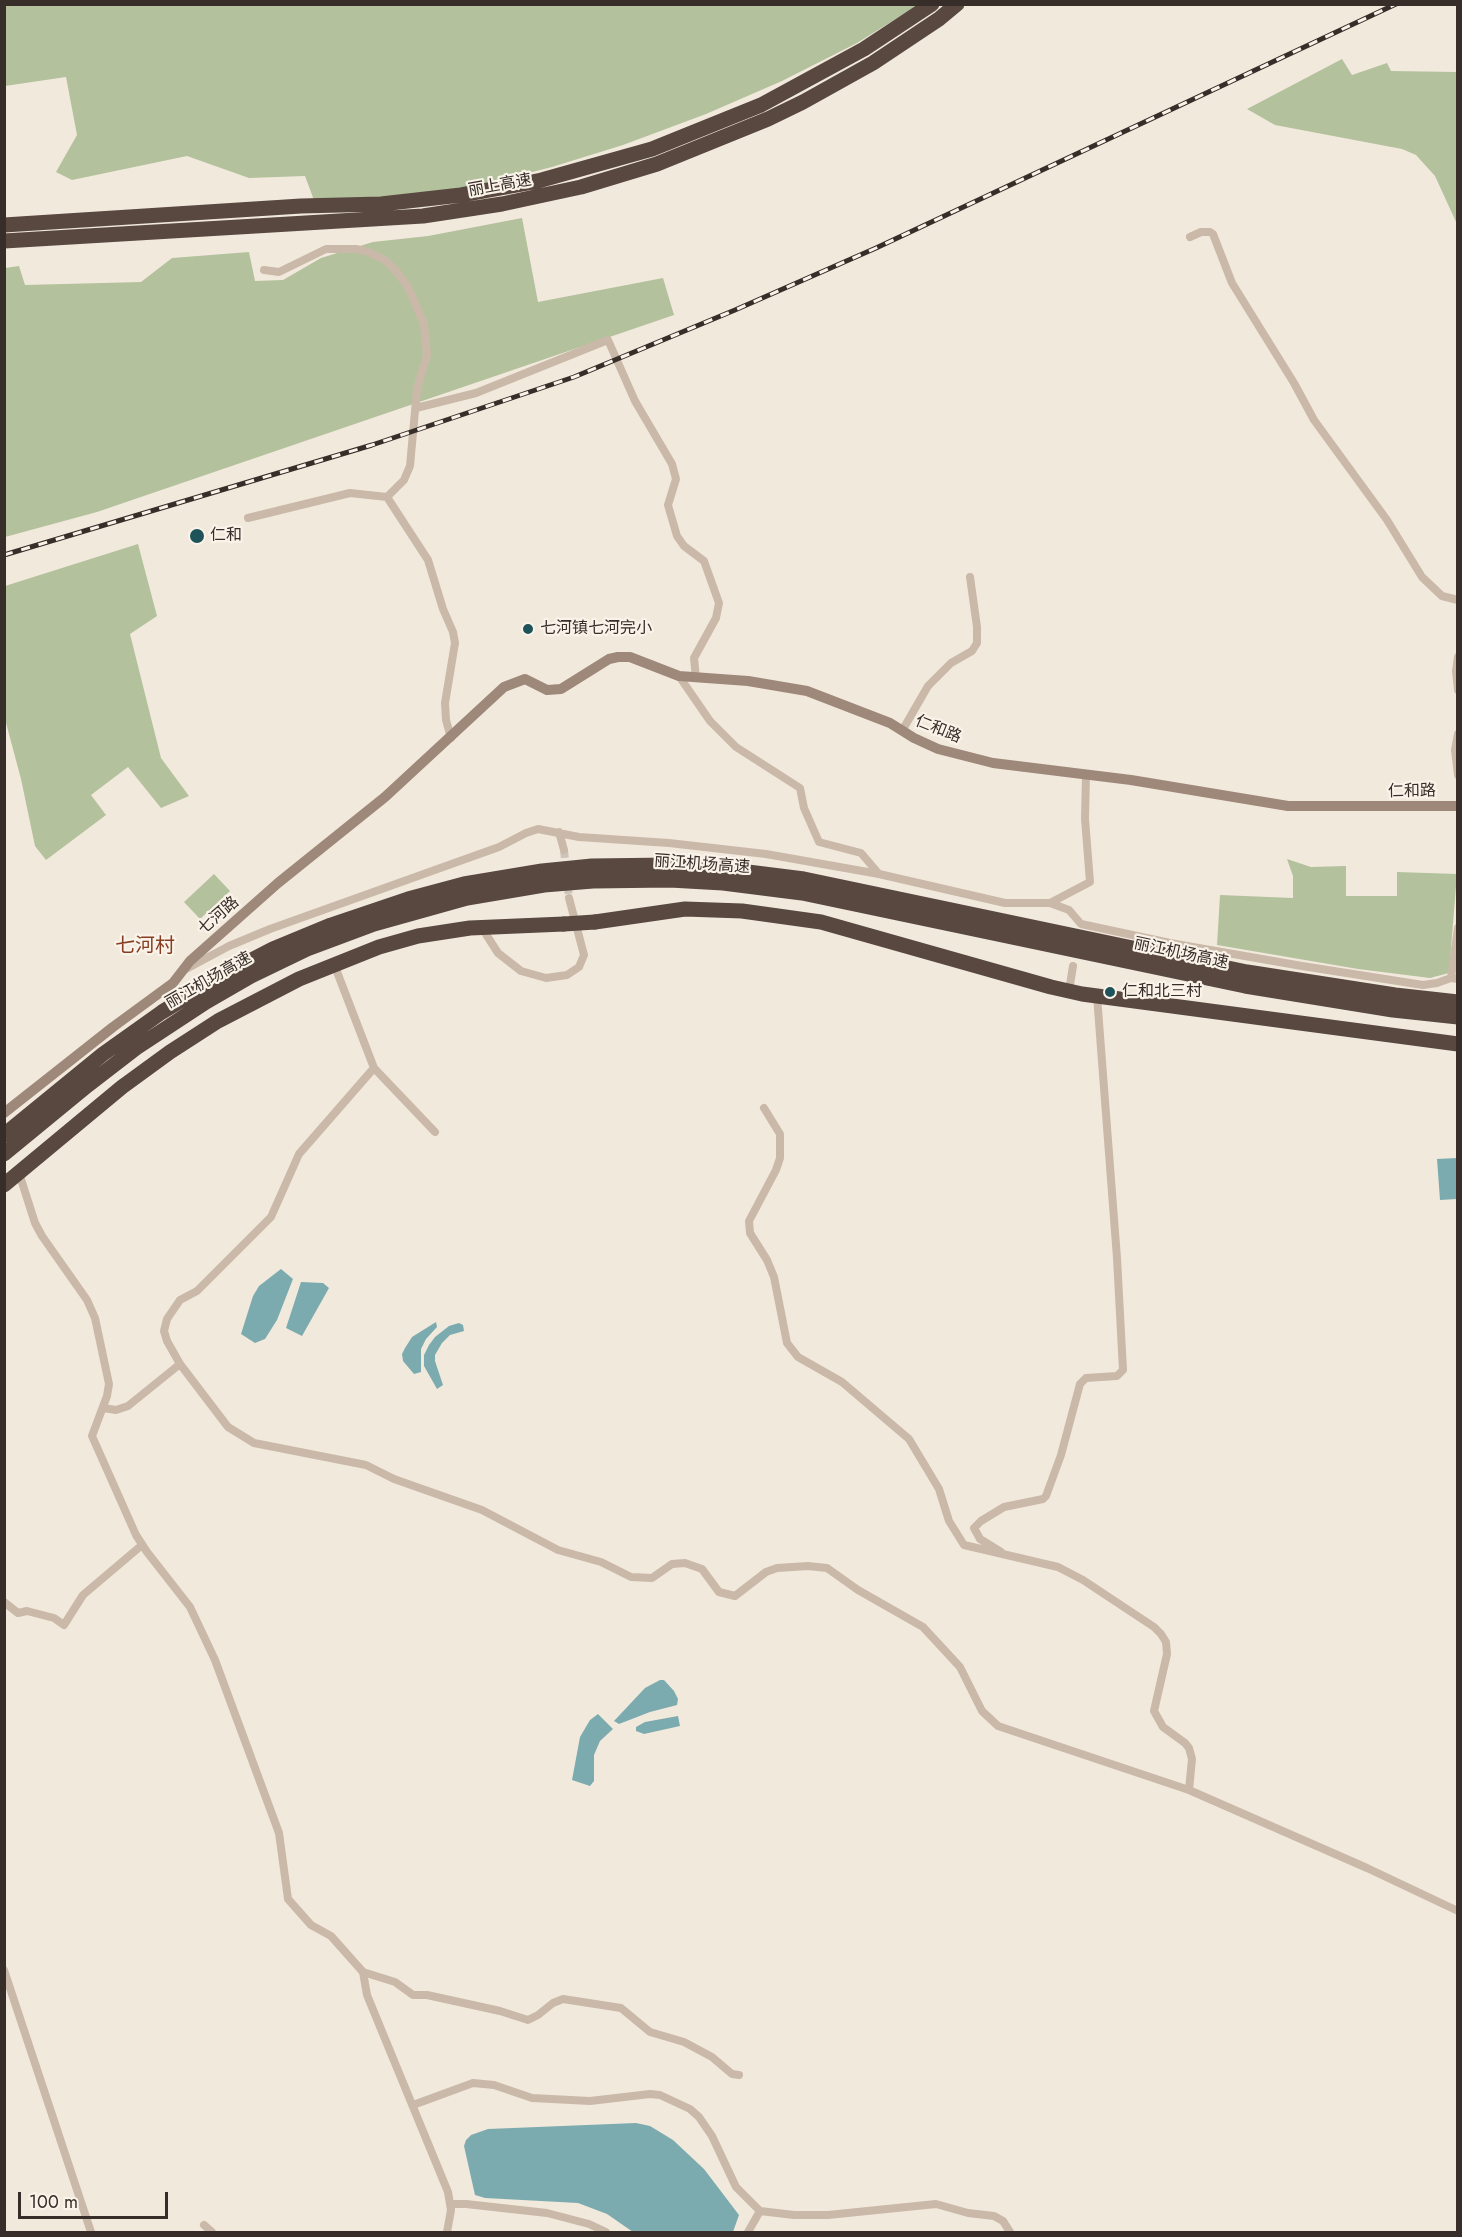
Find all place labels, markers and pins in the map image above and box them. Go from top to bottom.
place label: 仁和 [210,526,242,546]
marker: 仁和 [188,527,206,545]
place label: 七河镇七河完小 [540,619,652,639]
marker: 七河镇七河完小 [521,622,535,636]
place label: 仁和北三村 [1122,982,1202,1002]
marker: 仁和北三村 [1103,985,1117,999]

